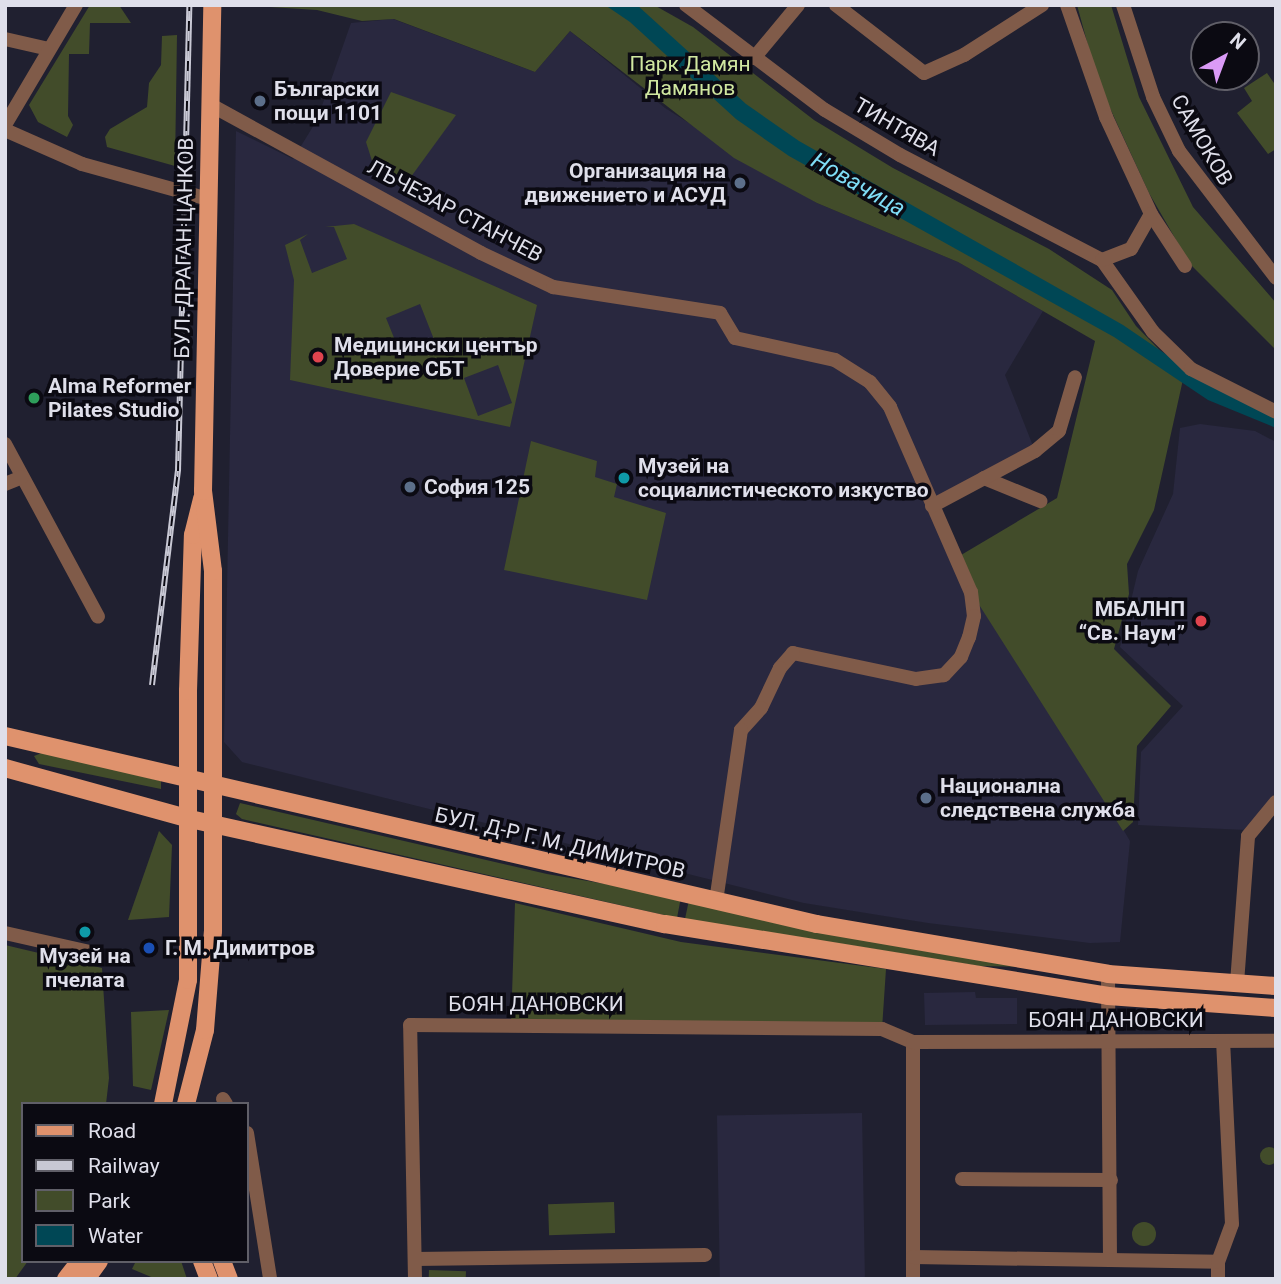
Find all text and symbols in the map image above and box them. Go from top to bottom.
north arrow [1190,21,1260,91]
text: N [1225,28,1250,54]
park label: Парк Дамян Дамянов [629,51,751,101]
place label: Български пощи 1101 [274,76,382,126]
street label: САМОКОВ [1166,90,1238,190]
street label: ТИНТЯВА [850,92,944,162]
marker: Български пощи 1101 [252,93,268,109]
street label: БУЛ. ДРАГАН ЦАНКОВ [169,137,199,359]
water label: Новачица [806,147,910,223]
street label: ЛЪЧЕЗАР СТАНЧЕВ [363,154,547,268]
place label: Организация на движението и АСУД [525,158,726,208]
marker: Организация на движението и АСУД [732,175,748,191]
place label: Медицински център Доверие СБТ [334,332,538,382]
marker: Медицински център Доверие СБТ [308,347,328,367]
place label: Alma Reformer Pilates Studio [48,373,191,423]
marker: Alma Reformer Pilates Studio [26,390,42,406]
place label: Музей на социалистическото изкуство [638,453,929,503]
marker: Музей на социалистическото изкуство [616,470,632,486]
place label: София 125 [424,474,530,500]
marker: София 125 [402,479,418,495]
place label: MБАЛНП “Св. Наум” [1079,596,1185,646]
marker: MБАЛНП “Св. Наум” [1191,611,1211,631]
place label: Национална следствена служба [940,773,1135,823]
marker: Национална следствена служба [918,790,934,806]
street label: БУЛ. Д-Р Г. М. ДИМИТРОВ [432,802,688,884]
marker: Музей на пчелата [77,924,93,940]
place label: Г. М. Димитров [165,935,315,961]
marker: Г. М. Димитров [139,938,159,958]
place label: Музей на пчелата [39,943,131,993]
street label: БОЯН ДАНОВСКИ [448,991,624,1017]
street label: БОЯН ДАНОВСКИ [1028,1007,1204,1033]
legend [21,1102,248,1263]
text: Road [88,1119,136,1143]
text: Railway [88,1154,160,1178]
text: Park [88,1189,130,1213]
text: Water [88,1224,143,1248]

